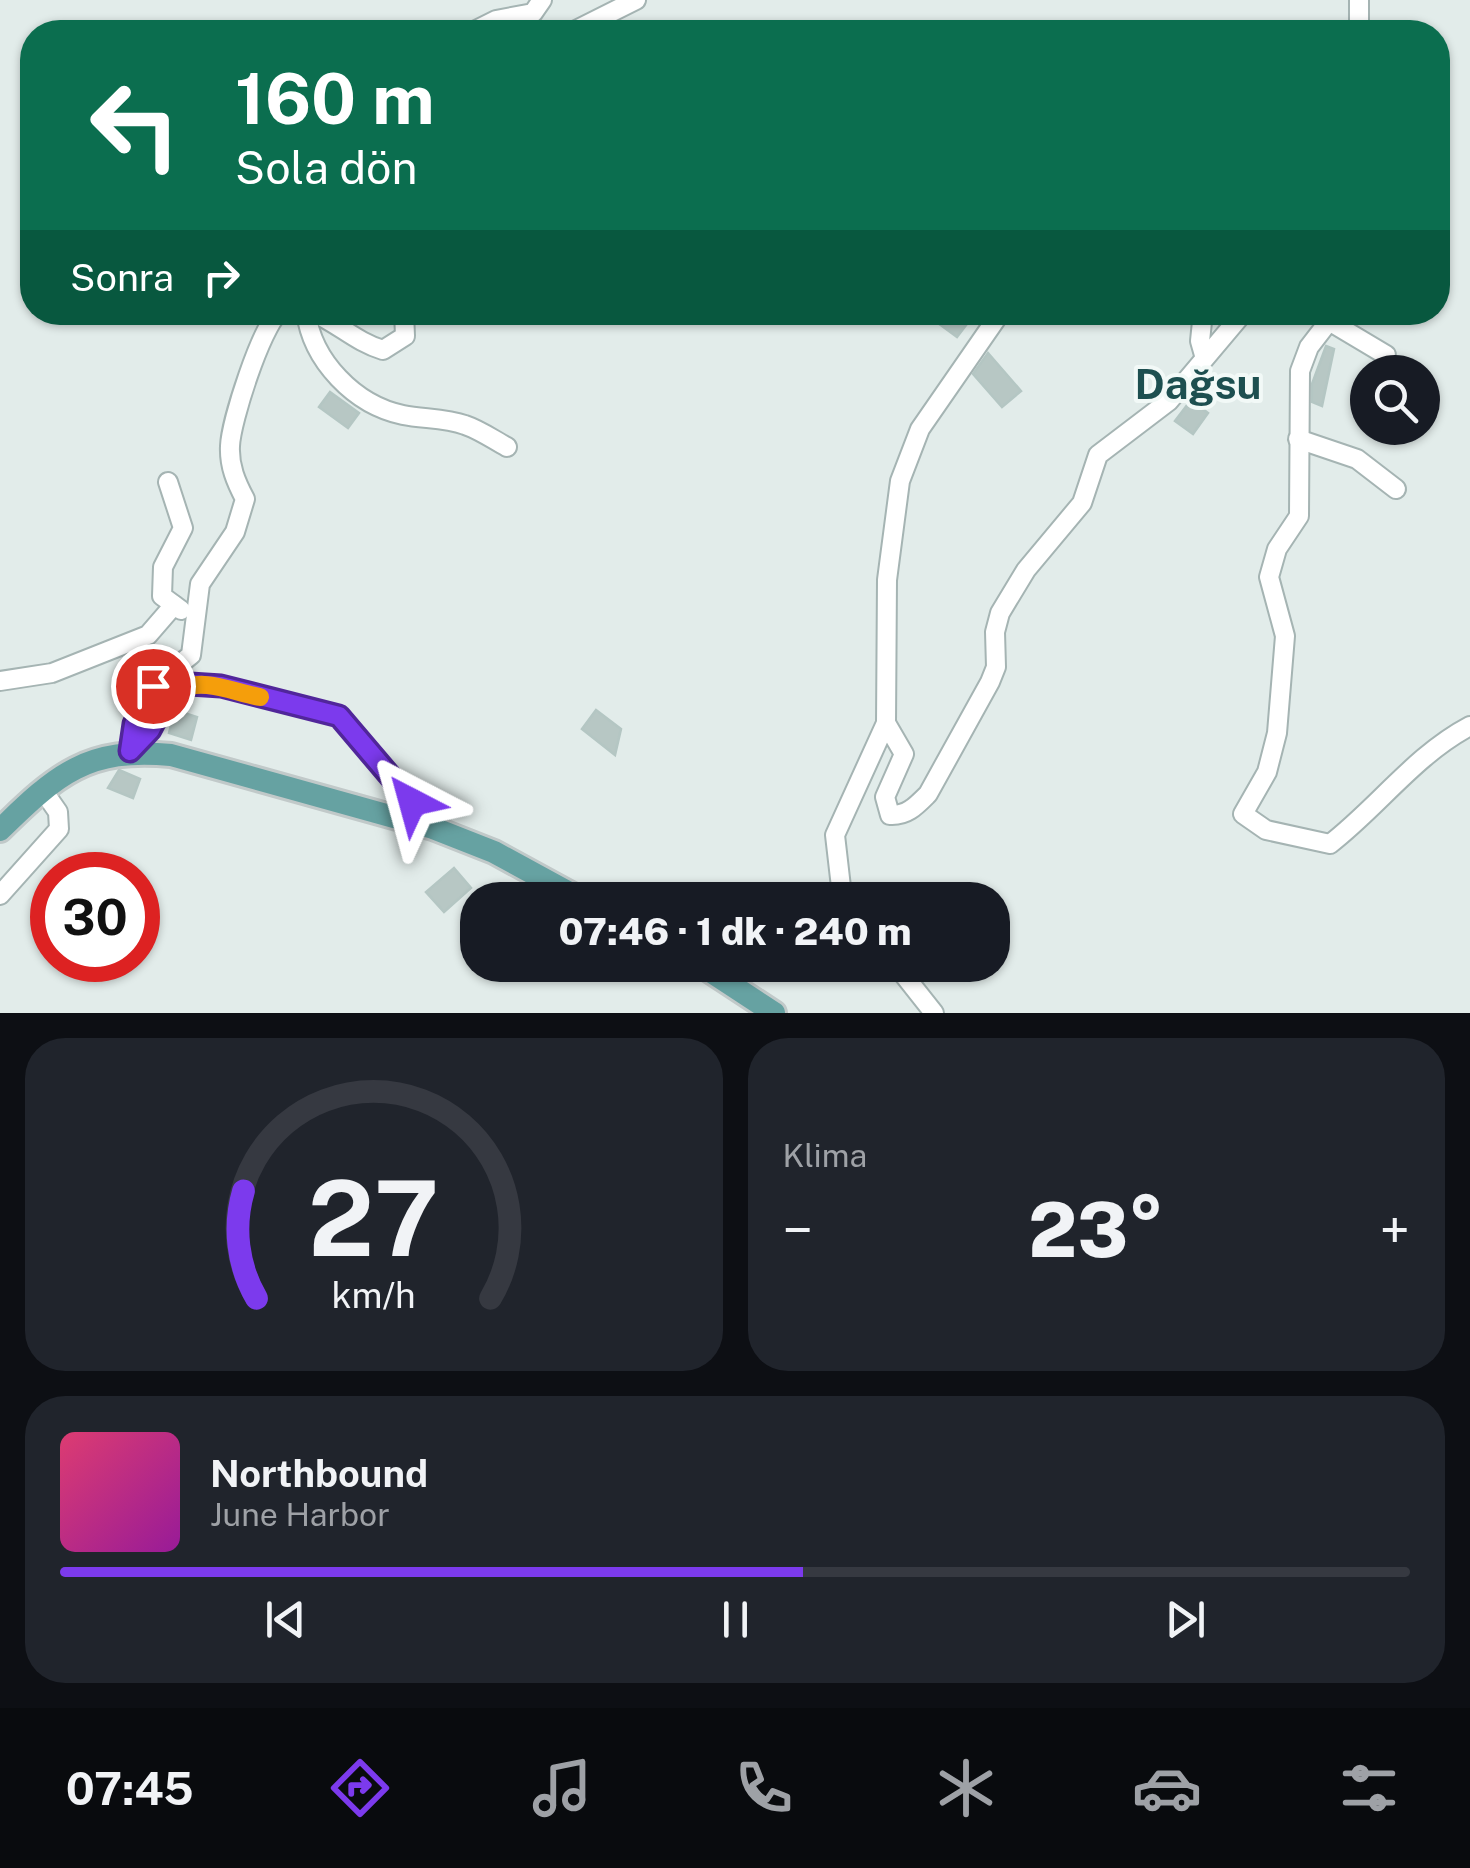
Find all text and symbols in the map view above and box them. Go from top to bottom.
text: 160 m [235,57,435,140]
icon: left [70,60,200,190]
text: Sola dön [235,141,418,194]
icon: right [194,250,249,305]
text: Sonra [70,255,174,300]
map controls [1350,355,1440,445]
button: search [1350,355,1440,445]
district label: Dağsu [1134,359,1262,408]
pin [111,644,196,729]
icon: arrive [126,659,181,714]
position arrow [360,750,464,854]
speed limit sign: 30 [30,852,160,982]
text: 07:46 · 1 dk · 240 m [558,909,912,954]
text: Klima [783,1137,867,1174]
text: 27 [308,1157,439,1279]
text: 23° [1028,1186,1164,1274]
text: − [783,1198,813,1262]
text: + [1380,1198,1410,1262]
text: km/h [332,1274,416,1316]
text: Northbound [210,1451,428,1496]
text: June Harbor [210,1496,390,1533]
icon: previous [258,1592,313,1647]
icon: pause [708,1592,763,1647]
icon: next [1158,1592,1213,1647]
icon: directions [325,1753,395,1823]
icon: music [527,1753,597,1823]
icon: phone [729,1753,799,1823]
icon: climate [931,1753,1001,1823]
icon: car [1132,1753,1202,1823]
icon: filters [1334,1753,1404,1823]
text: 07:45 [66,1762,194,1815]

